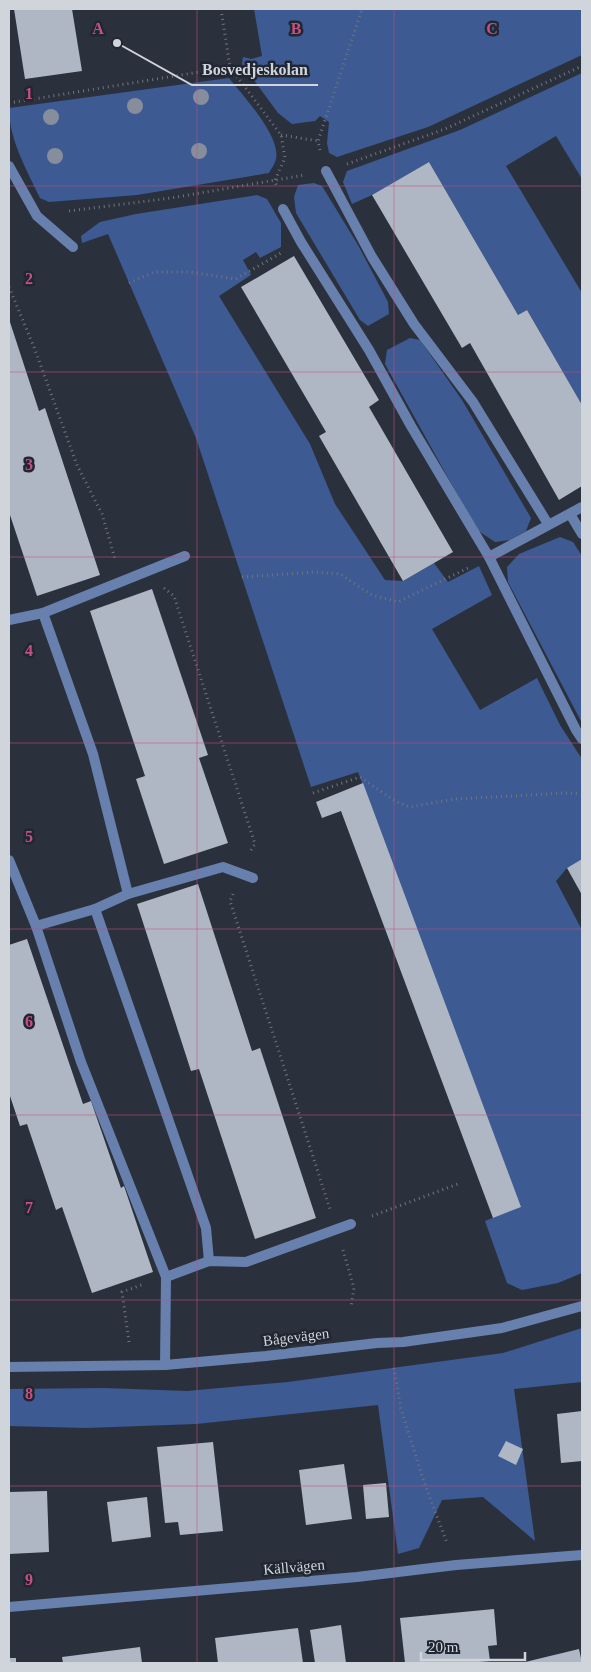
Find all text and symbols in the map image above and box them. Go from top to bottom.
text: A [92,20,104,37]
text: B [291,20,302,37]
text: C [486,20,498,37]
callout: Bosvedjeskolan [192,54,318,85]
text: Bosvedjeskolan [202,61,308,79]
text: 1 [25,85,33,102]
text: 2 [25,270,33,287]
text: 3 [25,456,33,473]
text: 4 [25,642,33,659]
text: 5 [25,828,33,845]
text: 6 [25,1013,33,1030]
text: 7 [25,1199,33,1216]
street label: Bågevägen [262,1325,331,1349]
text: 8 [25,1385,33,1402]
street label: Källvägen [263,1556,326,1578]
text: 9 [25,1571,33,1588]
scale bar [421,1630,525,1662]
text: 20 m [428,1639,459,1655]

